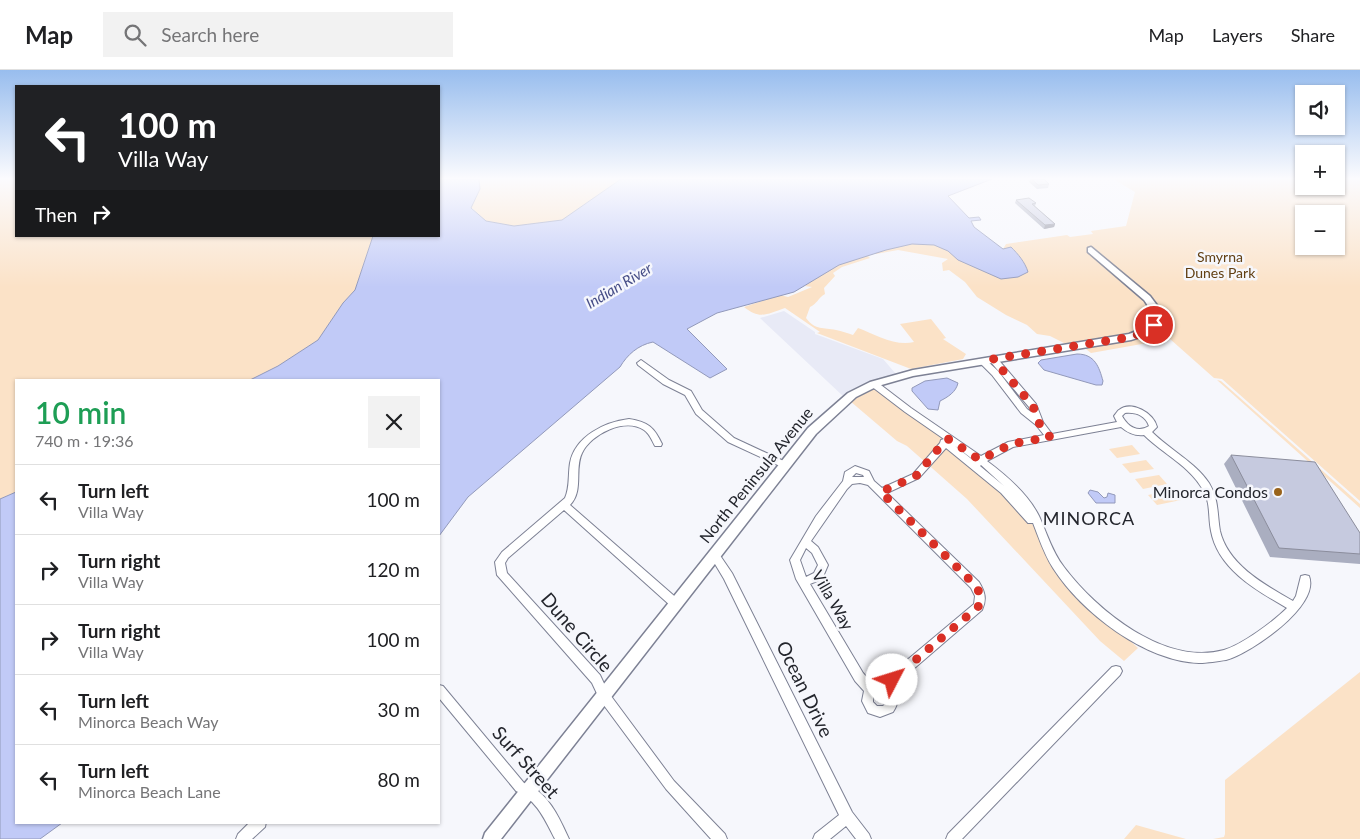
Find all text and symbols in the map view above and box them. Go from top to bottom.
search box [103,12,453,57]
text: Map [25,20,73,49]
icon: search [121,21,149,49]
text: Search here [161,23,259,46]
text: Map [1148,24,1184,46]
text: Layers [1212,24,1263,46]
text: Share [1291,24,1335,46]
map controls [1295,85,1345,255]
button: sound [1295,85,1345,135]
text: 100 m [118,103,217,145]
icon: left [35,105,100,170]
text: Villa Way [118,145,208,172]
button: + [1295,145,1345,195]
icon: right [87,200,115,228]
text: Then [35,203,77,226]
button: − [1295,205,1345,255]
park label: Smyrna Dunes Park [1185,248,1256,281]
water label: Indian River [582,258,655,312]
pin [1133,304,1175,346]
icon: arrive [1140,311,1168,339]
text: 10 min [35,394,126,430]
button: close [368,396,420,448]
street label: North Peninsula Avenue [695,403,816,546]
text: 740 m · 19:36 [35,431,134,450]
text: Turn left [78,479,149,502]
place label: Minorca Condos [1153,482,1268,501]
icon: left [35,486,63,514]
marker: Minorca Condos [1272,486,1284,498]
text: 100 m [366,488,420,511]
text: Villa Way [78,502,144,521]
district label: MINORCA [1043,507,1135,529]
text: Turn right [78,549,160,572]
icon: right [35,556,63,584]
text: 120 m [366,558,420,581]
street label: Villa Way [809,567,858,634]
text: Villa Way [78,572,144,591]
street label: Dune Circle [537,587,618,676]
text: Turn right [78,619,160,642]
icon: right [35,626,63,654]
text: 100 m [366,628,420,651]
street label: Ocean Drive [772,637,839,741]
text: Villa Way [78,642,144,661]
position arrow [865,653,917,705]
text: Turn left [78,689,149,712]
icon: left [35,696,63,724]
text: 30 m [377,698,420,721]
text: Minorca Beach Way [78,712,219,731]
street label: Surf Street [488,721,565,803]
text: Turn left [78,759,149,782]
icon: left [35,766,63,794]
text: 80 m [377,768,420,791]
text: Minorca Beach Lane [78,782,221,801]

